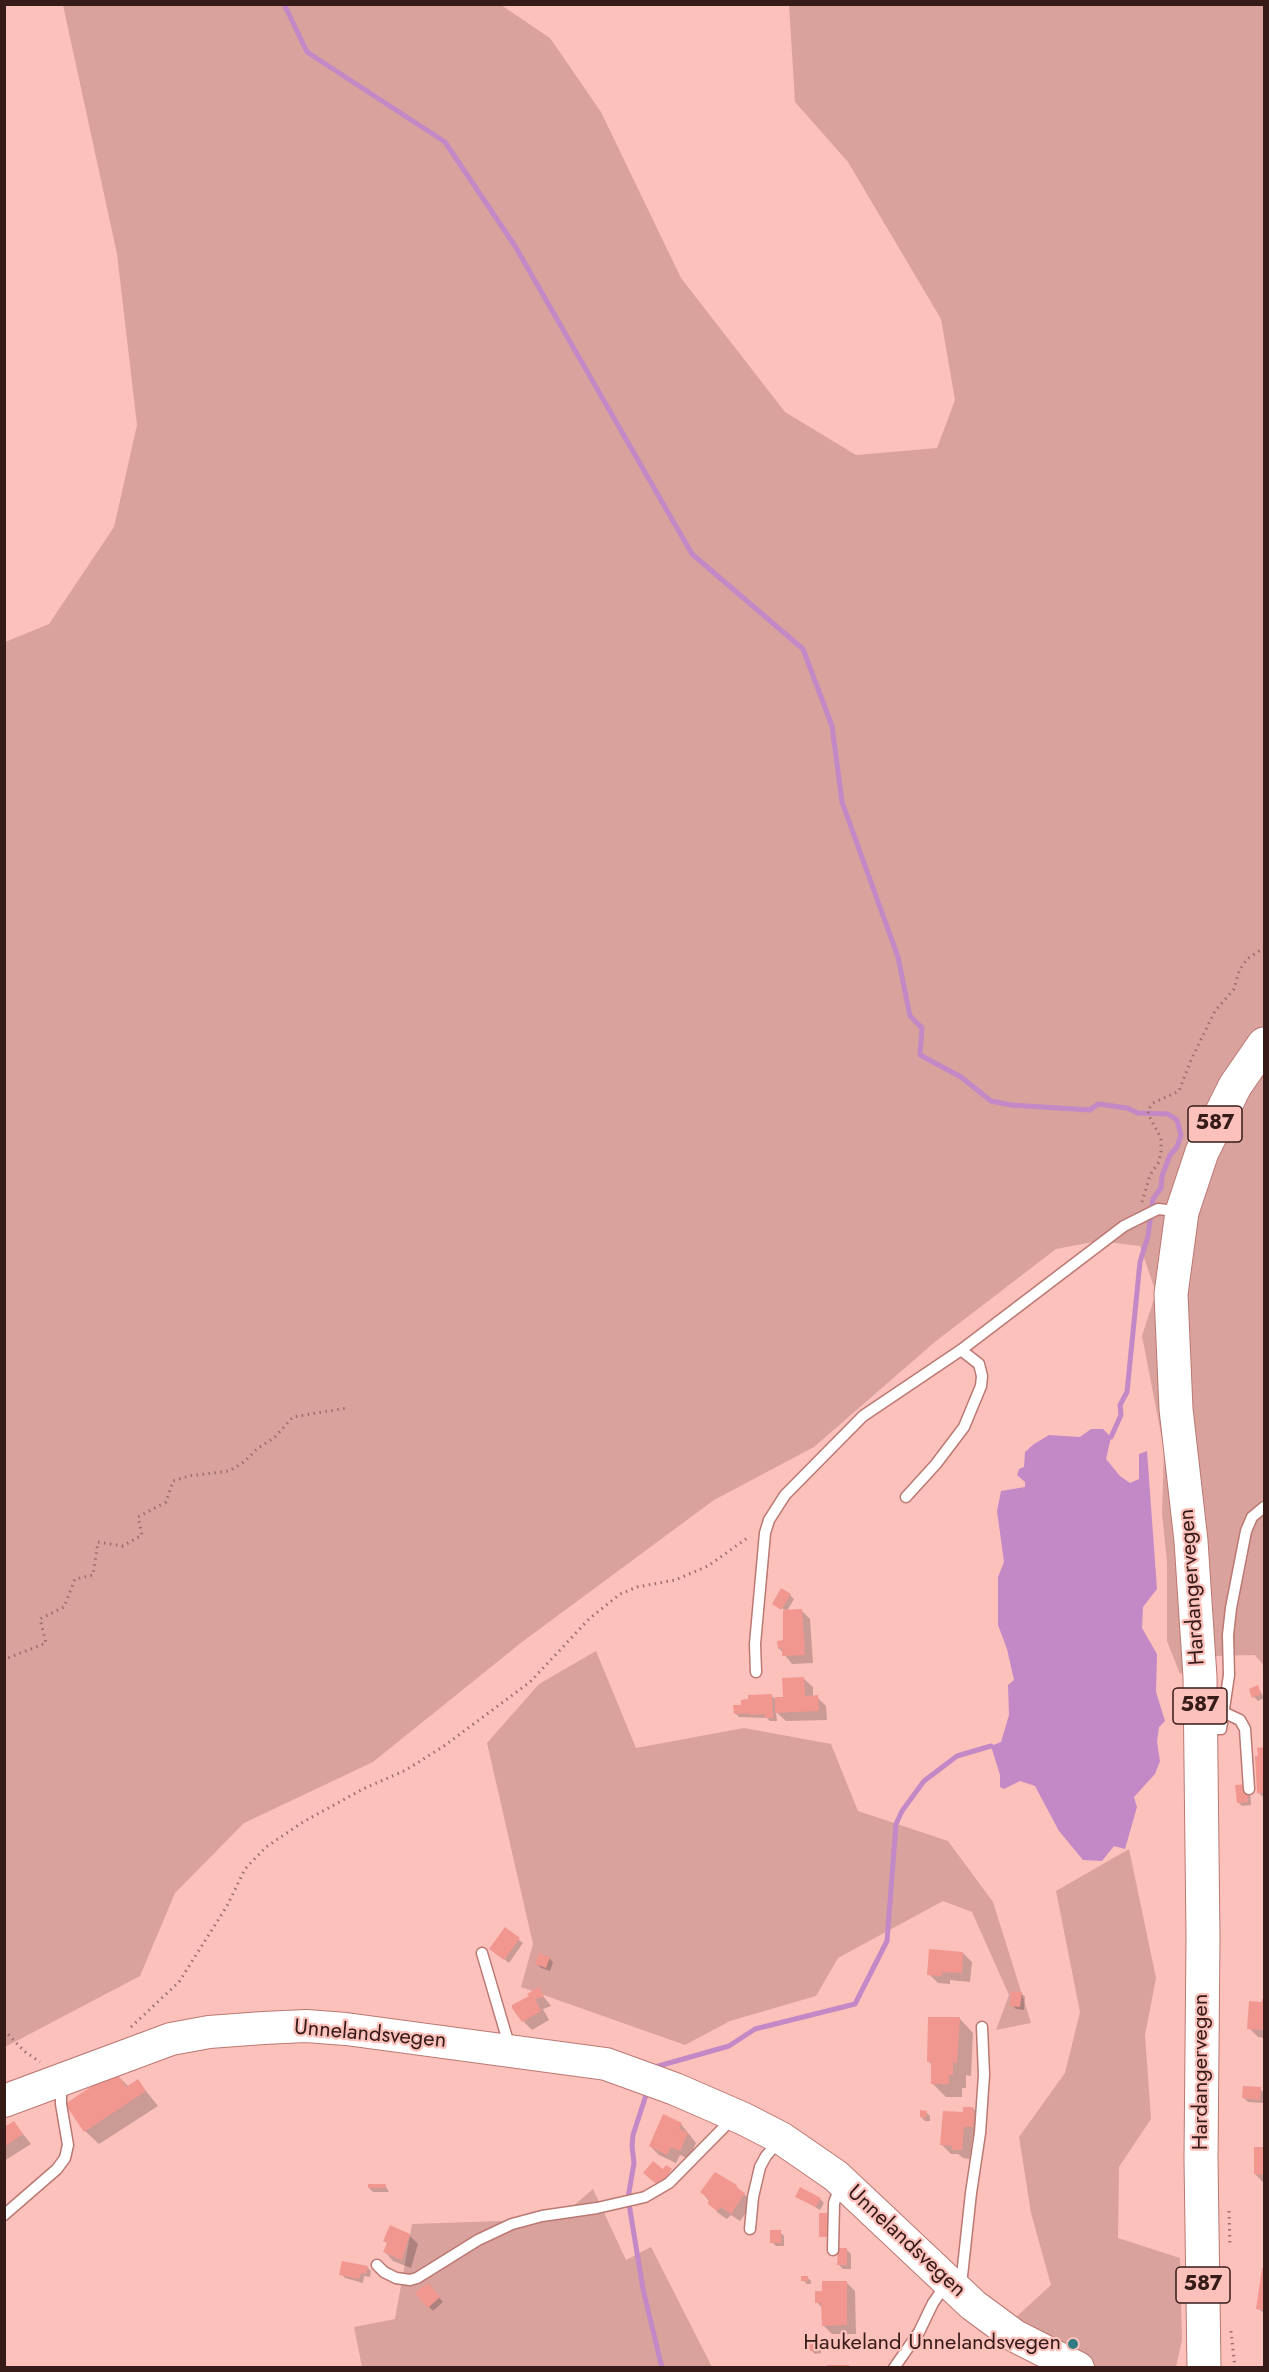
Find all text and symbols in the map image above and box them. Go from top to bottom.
road number: 587 [1188,1106,1242,1142]
street label: Hardangervegen [1174,1508,1212,1666]
road number: 587 [1173,1688,1227,1724]
street label: Hardangervegen [1189,1994,1215,2150]
street label: Unnelandsvegen [293,2015,447,2055]
street label: Unnelandsvegen [841,2180,971,2304]
road number: 587 [1176,2267,1230,2303]
place label: Haukeland Unnelandsvegen [803,2331,1061,2357]
marker: Haukeland Unnelandsvegen [1066,2337,1080,2351]

